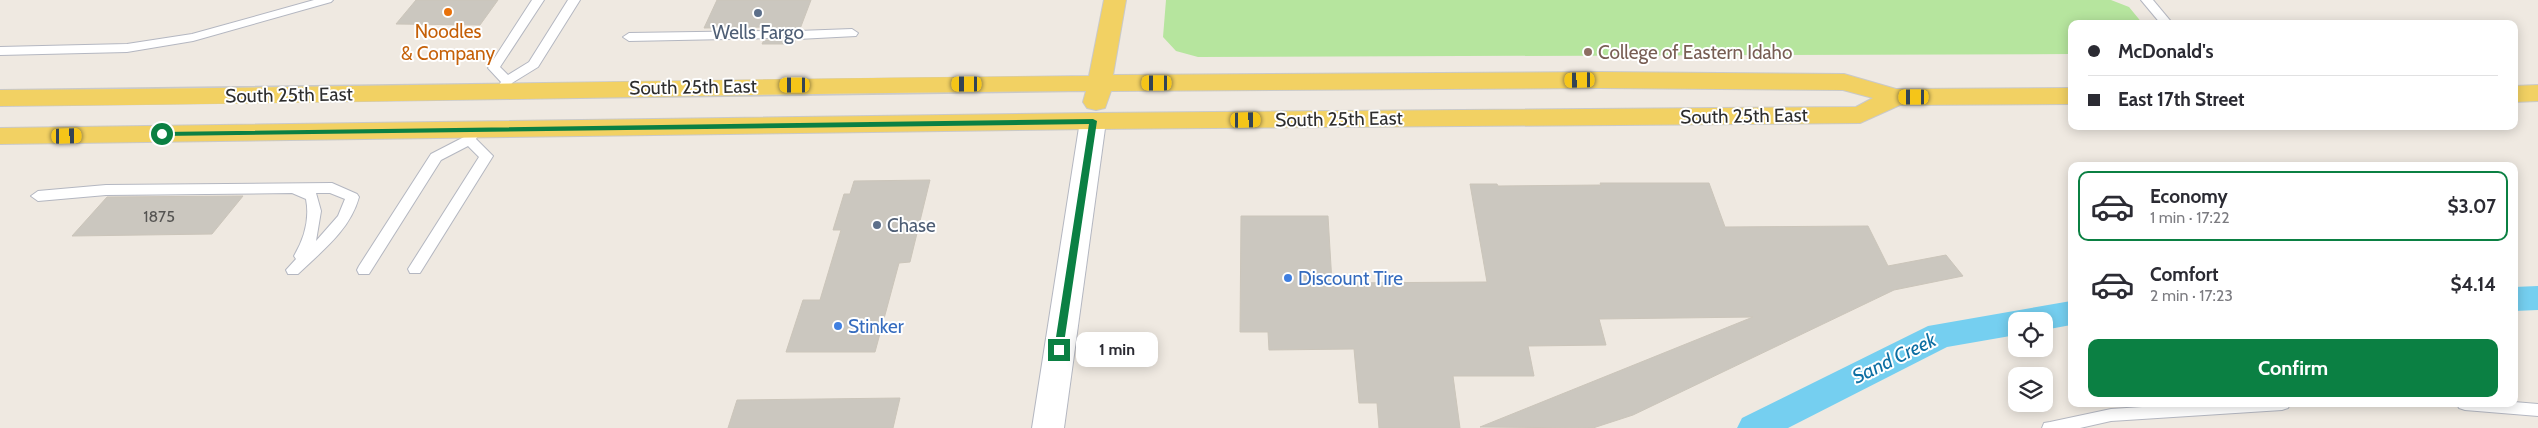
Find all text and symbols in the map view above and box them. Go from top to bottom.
marker: Noodles & Company [442,6,454,18]
marker: Wells Fargo [752,7,764,19]
place label: Noodles & Company [401,20,495,65]
place label: Wells Fargo [712,21,804,44]
text: McDonald's [2118,40,2214,63]
place label: College of Eastern Idaho [1598,41,1792,64]
marker: College of Eastern Idaho [1582,46,1594,58]
car [1564,72,1595,88]
street label: South 25th East [629,74,758,100]
car [1142,76,1172,91]
car [952,77,982,92]
car [780,78,810,93]
street label: South 25th East [225,82,354,108]
text: East 17th Street [2118,88,2245,111]
car [1899,90,1929,105]
street label: South 25th East [1680,103,1809,129]
street label: South 25th East [1275,106,1404,132]
car [1230,112,1261,128]
route start [151,123,173,145]
car [51,128,82,144]
icon: car [2090,184,2135,229]
text: Economy [2150,185,2228,208]
text: $3.07 [2448,195,2496,218]
house number: 1875 [143,207,175,226]
text: 1 min · 17:22 [2150,208,2230,227]
place label: Chase [887,214,936,237]
marker: Chase [871,219,883,231]
icon: car [2090,262,2135,307]
text: Comfort [2150,263,2219,286]
place label: Discount Tire [1298,267,1403,290]
marker: Discount Tire [1282,272,1294,284]
text: $4.14 [2450,273,2496,296]
text: 2 min · 17:23 [2150,286,2233,305]
map controls [2008,312,2053,412]
button: locate [2008,312,2053,357]
place label: Stinker [848,315,904,338]
marker: Stinker [832,320,844,332]
water label: Sand Creek [1848,327,1941,389]
callout: 1 min [1076,332,1159,368]
route end [1048,339,1070,361]
button: Confirm [2088,339,2498,397]
text: 1 min [1099,340,1135,359]
button: layers [2008,367,2053,412]

